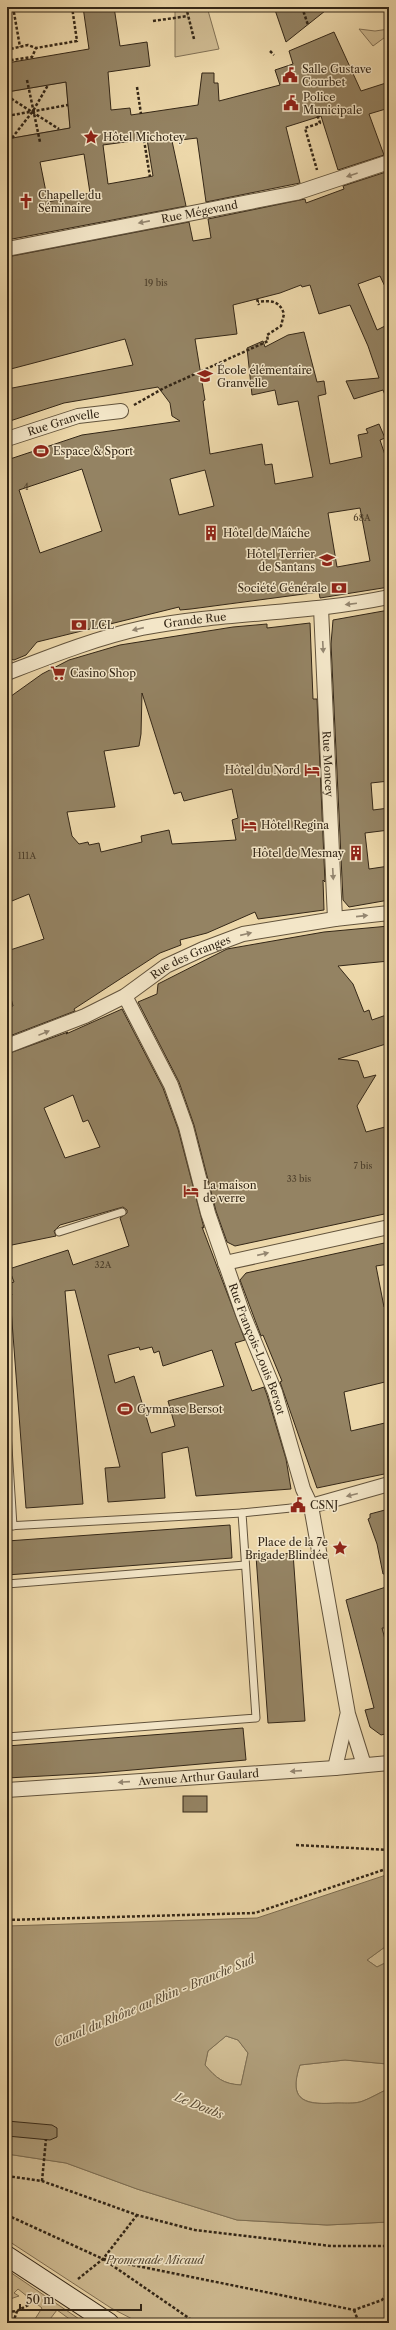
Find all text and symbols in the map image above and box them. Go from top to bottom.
place label: Salle Gustave Courbet [302,62,372,89]
public building icon: Salle Gustave Courbet [281,66,299,84]
place label: Police Municipale [303,90,362,117]
public building icon: Police Municipale [282,94,300,112]
place icon: Hôtel Michotey [82,128,100,146]
place label: Hôtel Michotey [103,130,186,144]
one-way arrow [346,172,358,178]
place label: Chapelle du Séminaire [38,188,101,215]
church icon: Chapelle du Séminaire [17,192,35,210]
street label: Rue Mégevand [160,197,239,226]
one-way arrow [138,220,150,226]
house number: 19 bis [144,277,168,288]
place label: École élémentaire Granvelle [217,363,312,390]
school or university icon: École élémentaire Granvelle [196,367,214,385]
street label: Rue Granvelle [26,407,100,439]
sports icon: Espace & Sport [32,442,50,460]
place label: Espace & Sport [53,444,133,458]
house number: 4 [23,481,29,492]
house number: 68A [353,512,371,523]
building icon: Hôtel de Maîche [202,524,220,542]
place label: Hôtel de Maîche [223,526,310,540]
place label: Hôtel Terrier de Santans [246,547,315,574]
school or university icon: Hôtel Terrier de Santans [318,551,336,569]
bank icon: Société Générale [330,579,348,597]
place label: Société Générale [238,581,327,595]
one-way arrow [345,601,357,608]
street label: Grande Rue [163,609,227,631]
bank icon: LCL [70,616,88,634]
place label: LCL [91,618,115,632]
one-way arrow [132,627,144,633]
one-way arrow [319,641,326,653]
supermarket icon: Casino Shop [49,664,67,682]
place label: Casino Shop [70,666,136,680]
street label: Rue Moncey [320,730,337,798]
hotel icon: Hôtel du Nord [303,761,321,779]
place label: Hôtel du Nord [225,763,300,777]
hotel icon: Hôtel Regina [240,816,258,834]
place label: Hôtel Regina [261,818,329,832]
building icon: Hôtel de Mesmay [347,844,365,862]
place label: Hôtel de Mesmay [252,846,345,860]
house number: 111A [18,850,37,861]
one-way arrow [330,868,337,880]
one-way arrow [356,913,368,919]
one-way arrow [240,930,252,936]
street label: Rue des Granges [147,932,233,982]
one-way arrow [38,1029,50,1035]
house number: 7 bis [354,1160,373,1171]
house number: 33 bis [287,1173,311,1184]
place label: La maison de verre [203,1178,257,1205]
hotel icon: La maison de verre [182,1182,200,1200]
one-way arrow [257,1251,269,1257]
house number: 32A [95,1259,112,1270]
street label: Rue François-Louis Bersot [226,1281,288,1416]
sports icon: Gymnase Bersot [116,1400,134,1418]
place label: Gymnase Bersot [137,1402,223,1416]
one-way arrow [345,1492,357,1498]
public building icon: CSNJ [289,1496,307,1514]
place label: CSNJ [310,1498,338,1512]
place label: Place de la 7e Brigade Blindée [245,1535,328,1562]
place icon: Place de la 7e Brigade Blindée [331,1539,349,1557]
street label: Avenue Arthur Gaulard [137,1766,260,1788]
one-way arrow [290,1767,302,1774]
one-way arrow [118,1779,131,1786]
water label: Canal du Rhône au Rhin - Branche Sud [51,1950,258,2050]
water label: Le Doubs [172,2089,226,2122]
park label: Promenade Micaud [105,2253,205,2267]
scale bar [20,2286,141,2312]
text: 50 m [26,2292,55,2307]

